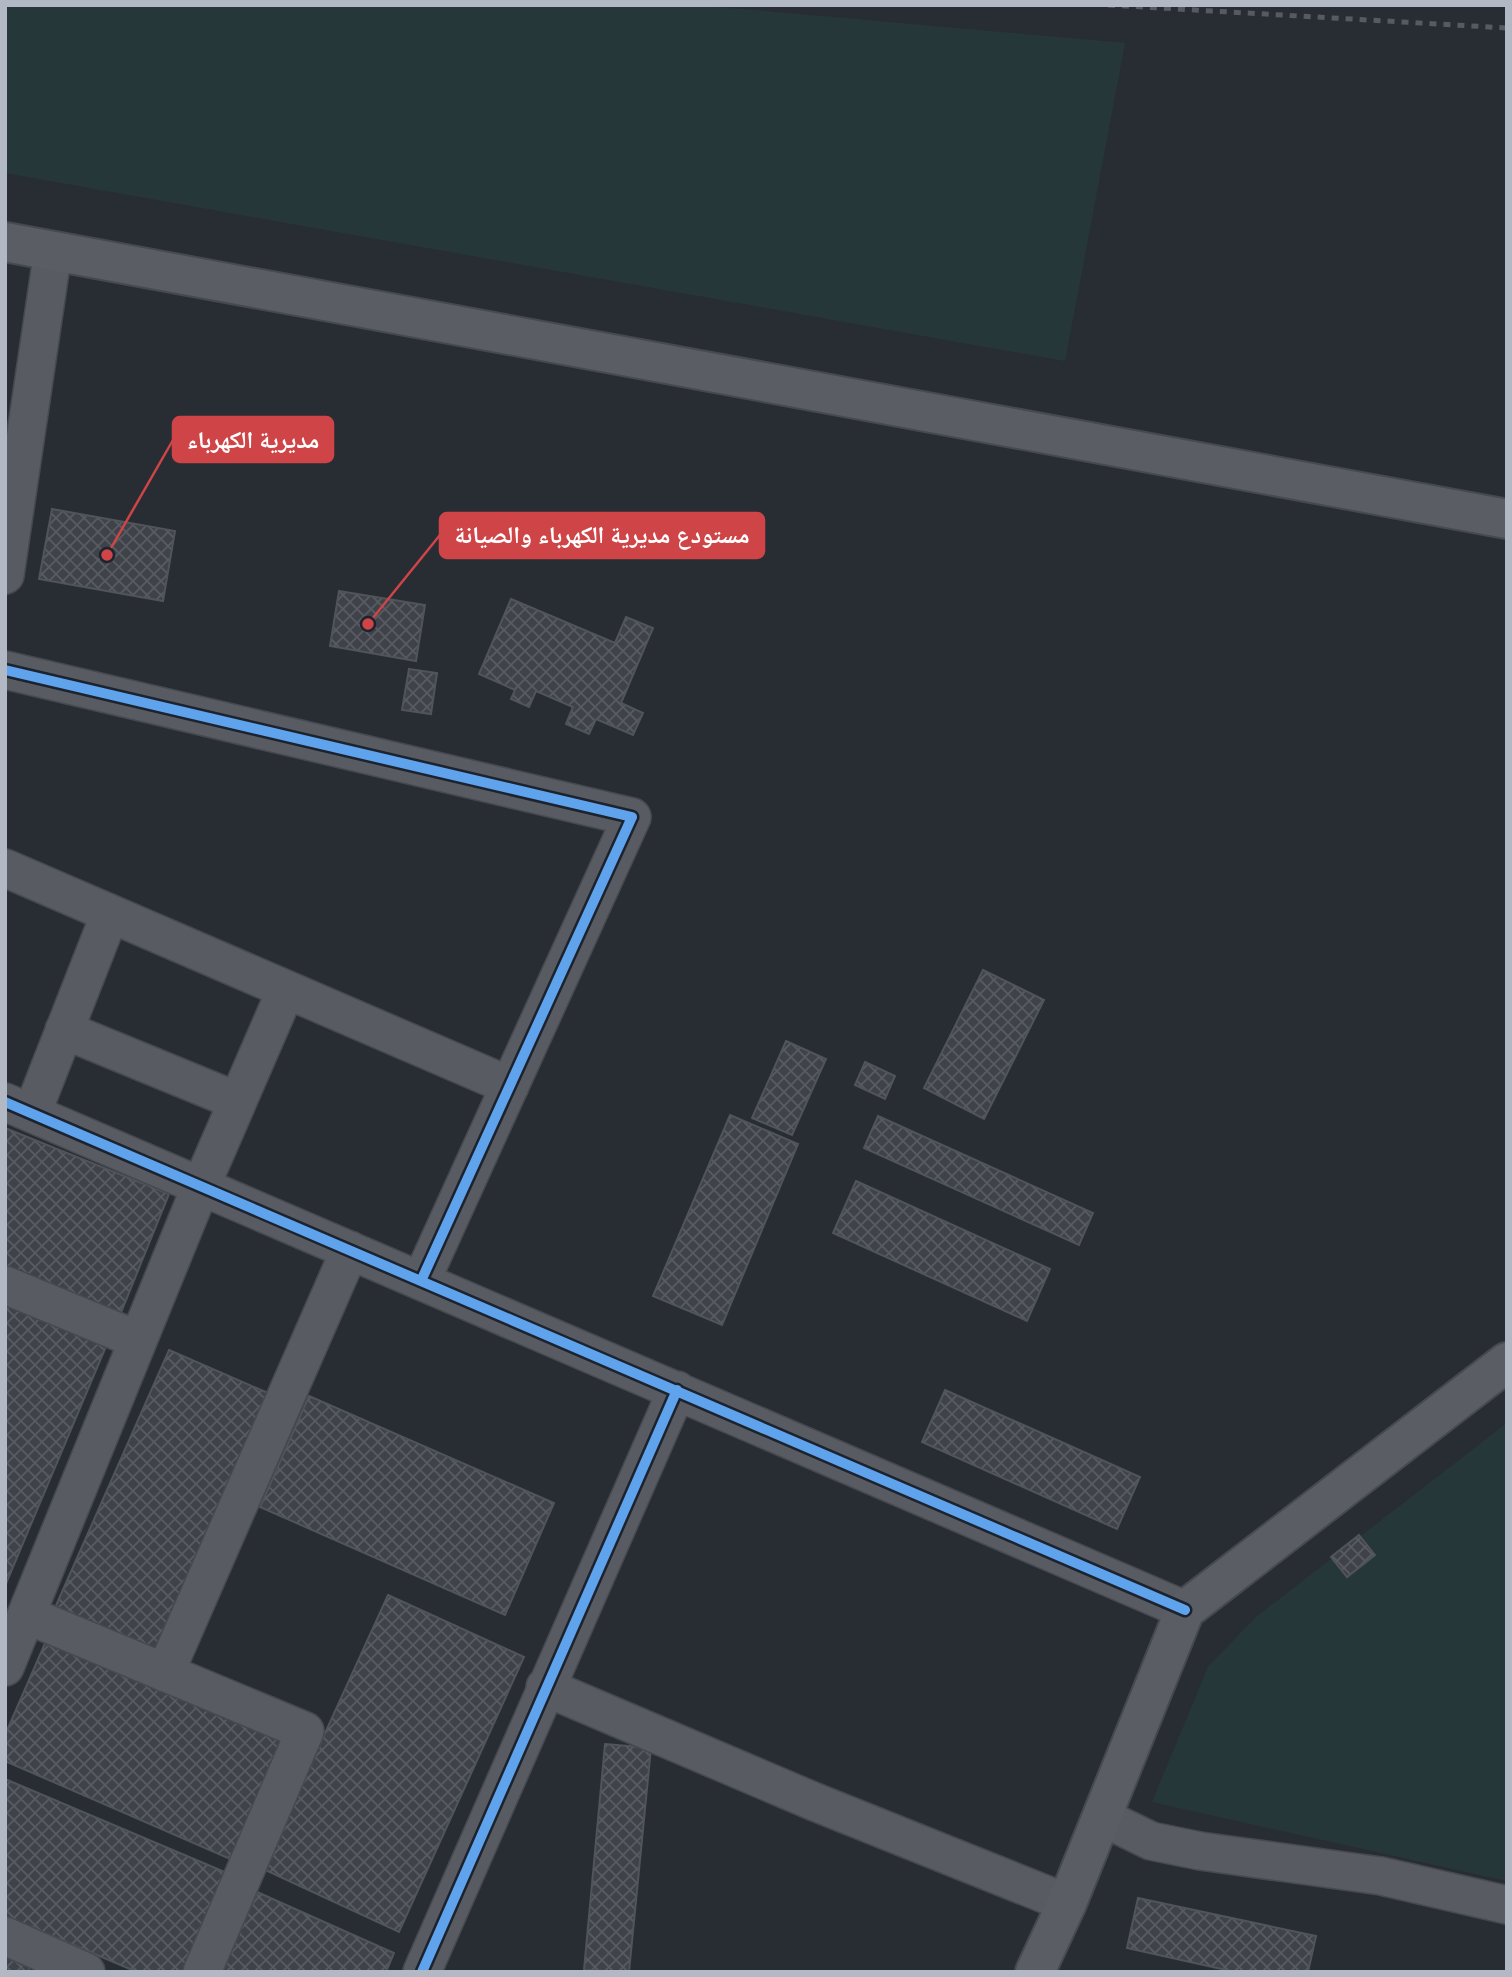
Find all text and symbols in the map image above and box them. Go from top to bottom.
callout: مديرية الكهرباء [173,417,333,462]
text: مديرية الكهرباء [187,424,319,454]
callout: مستودع مديرية الكهرباء والصيانة [440,513,764,558]
text: مستودع مديرية الكهرباء والصيانة [454,519,750,550]

